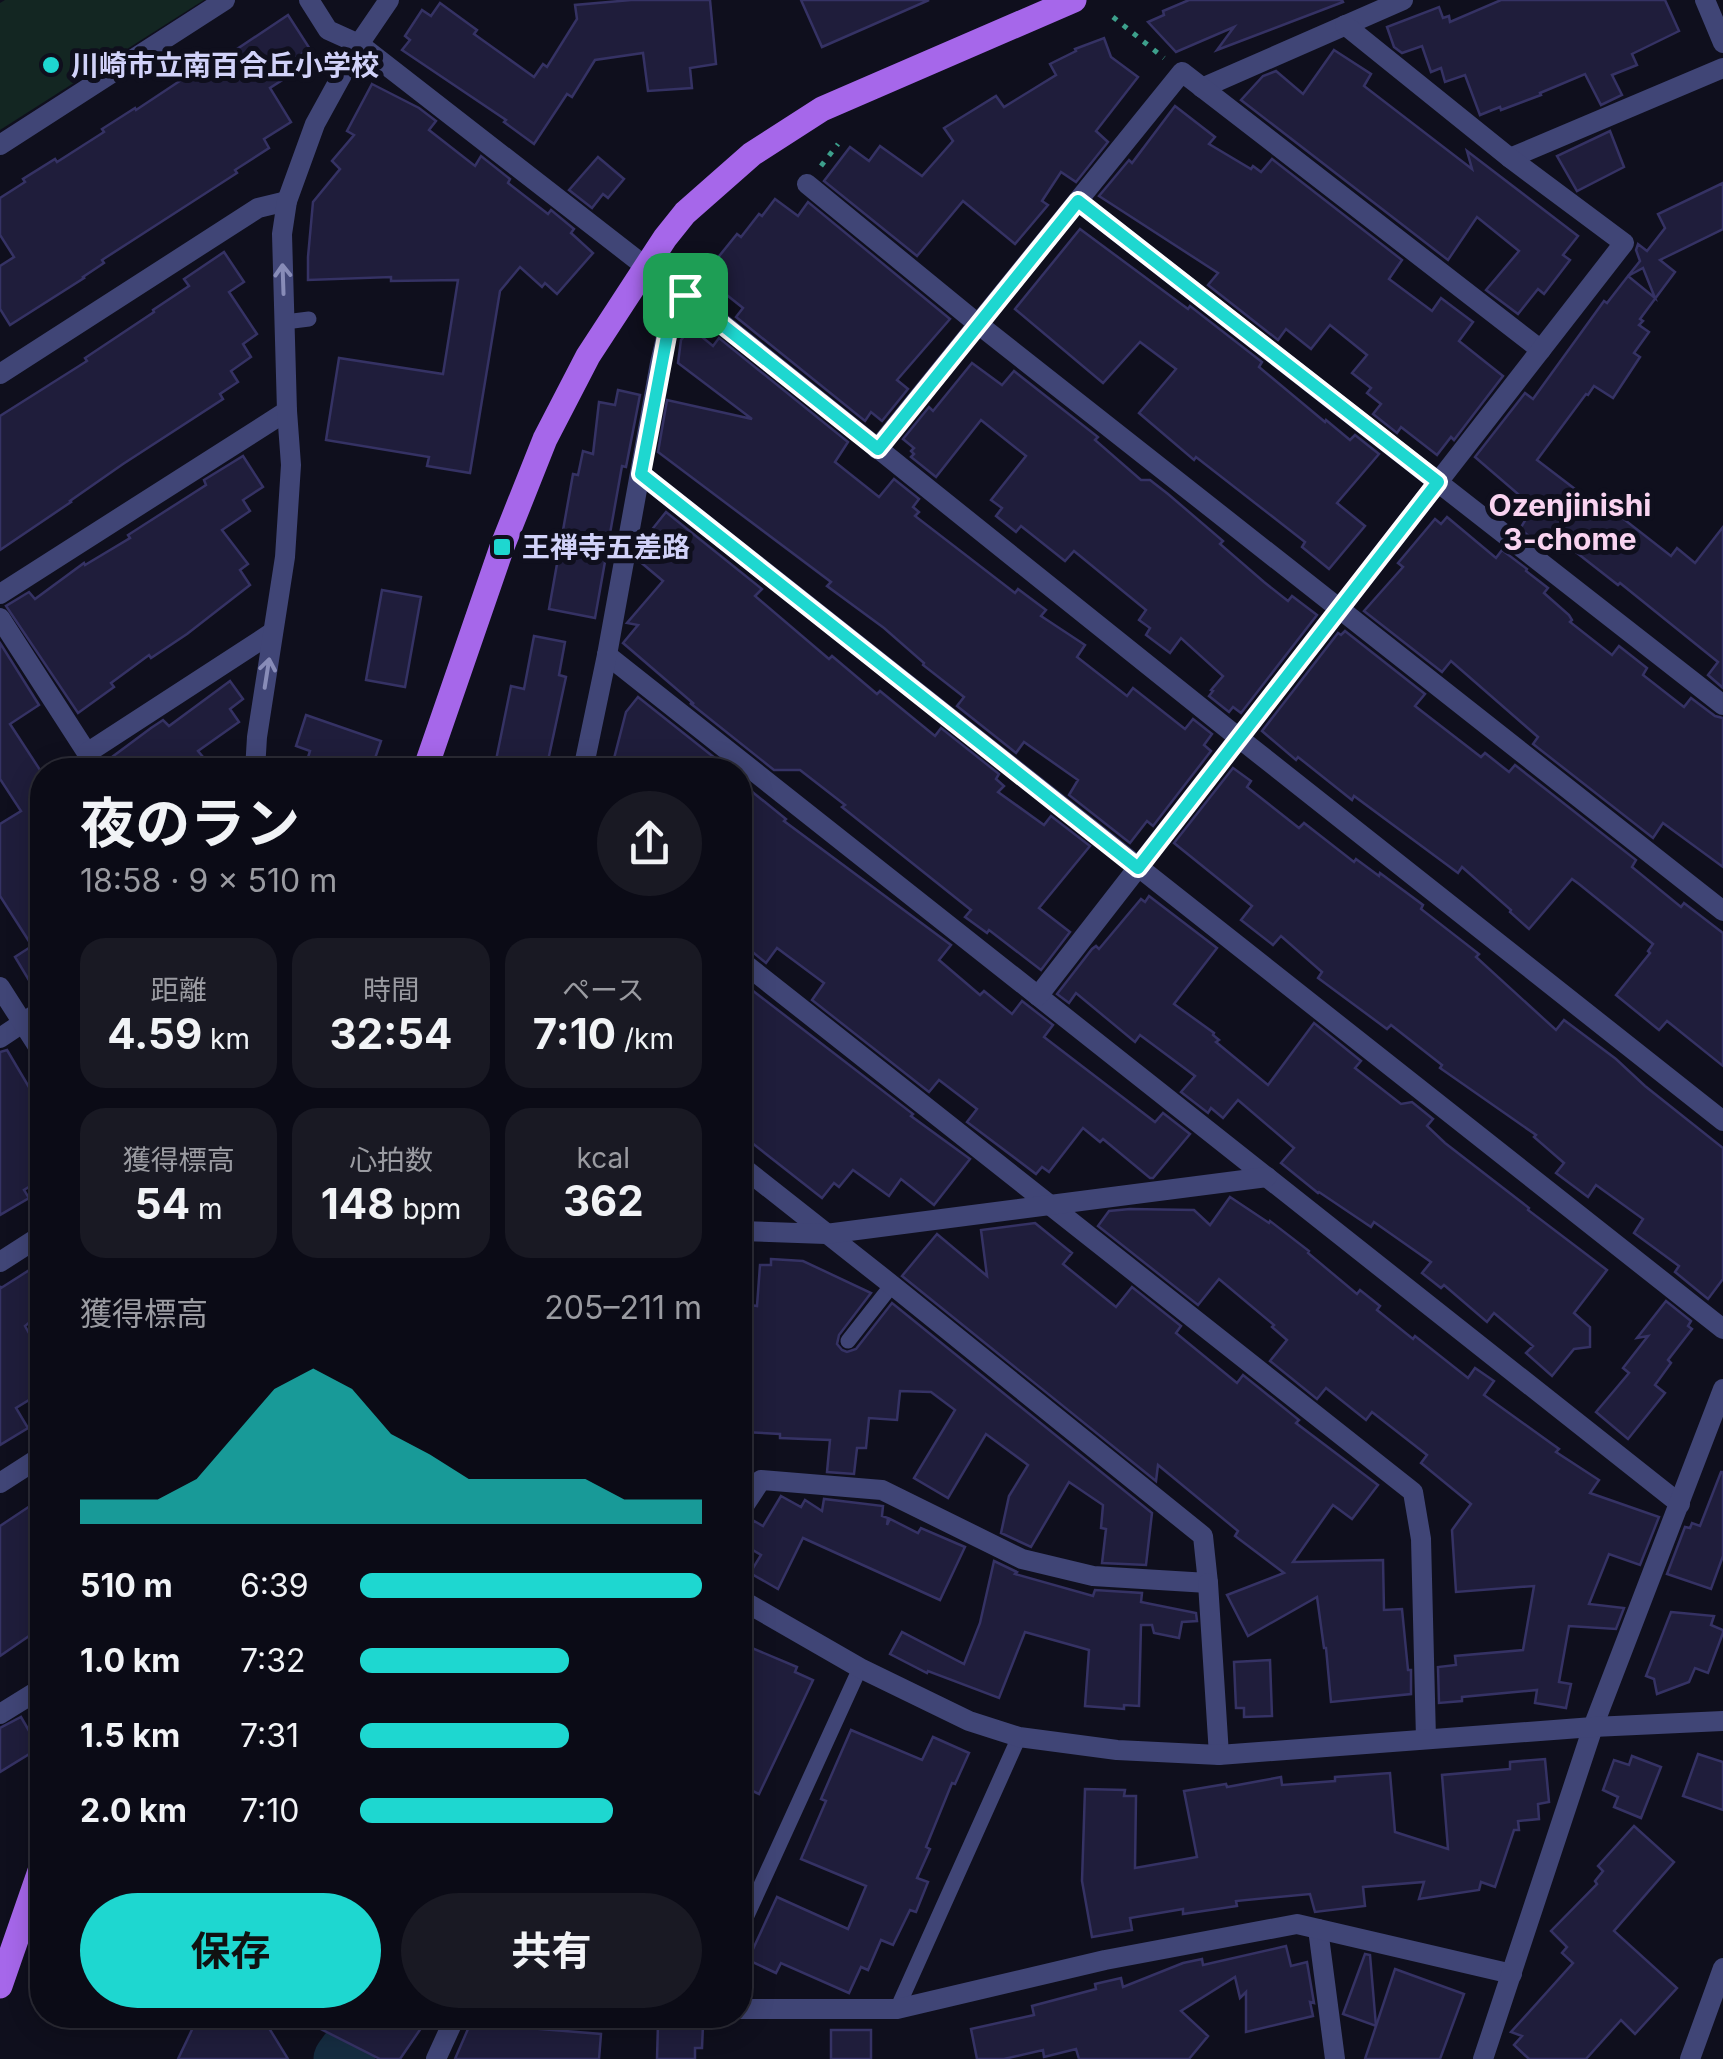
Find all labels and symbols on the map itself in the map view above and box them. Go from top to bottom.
place label: 川崎市立南百合丘小学校 [71,48,379,82]
marker: 川崎市立南百合丘小学校 [40,54,62,76]
pin [643,253,728,338]
one-way arrow [274,263,293,295]
district label: Ozenjinishi 3-chome [1489,487,1651,557]
place label: 王禅寺五差路 [522,530,690,564]
marker: 王禅寺五差路 [491,536,513,558]
one-way arrow [258,658,277,690]

